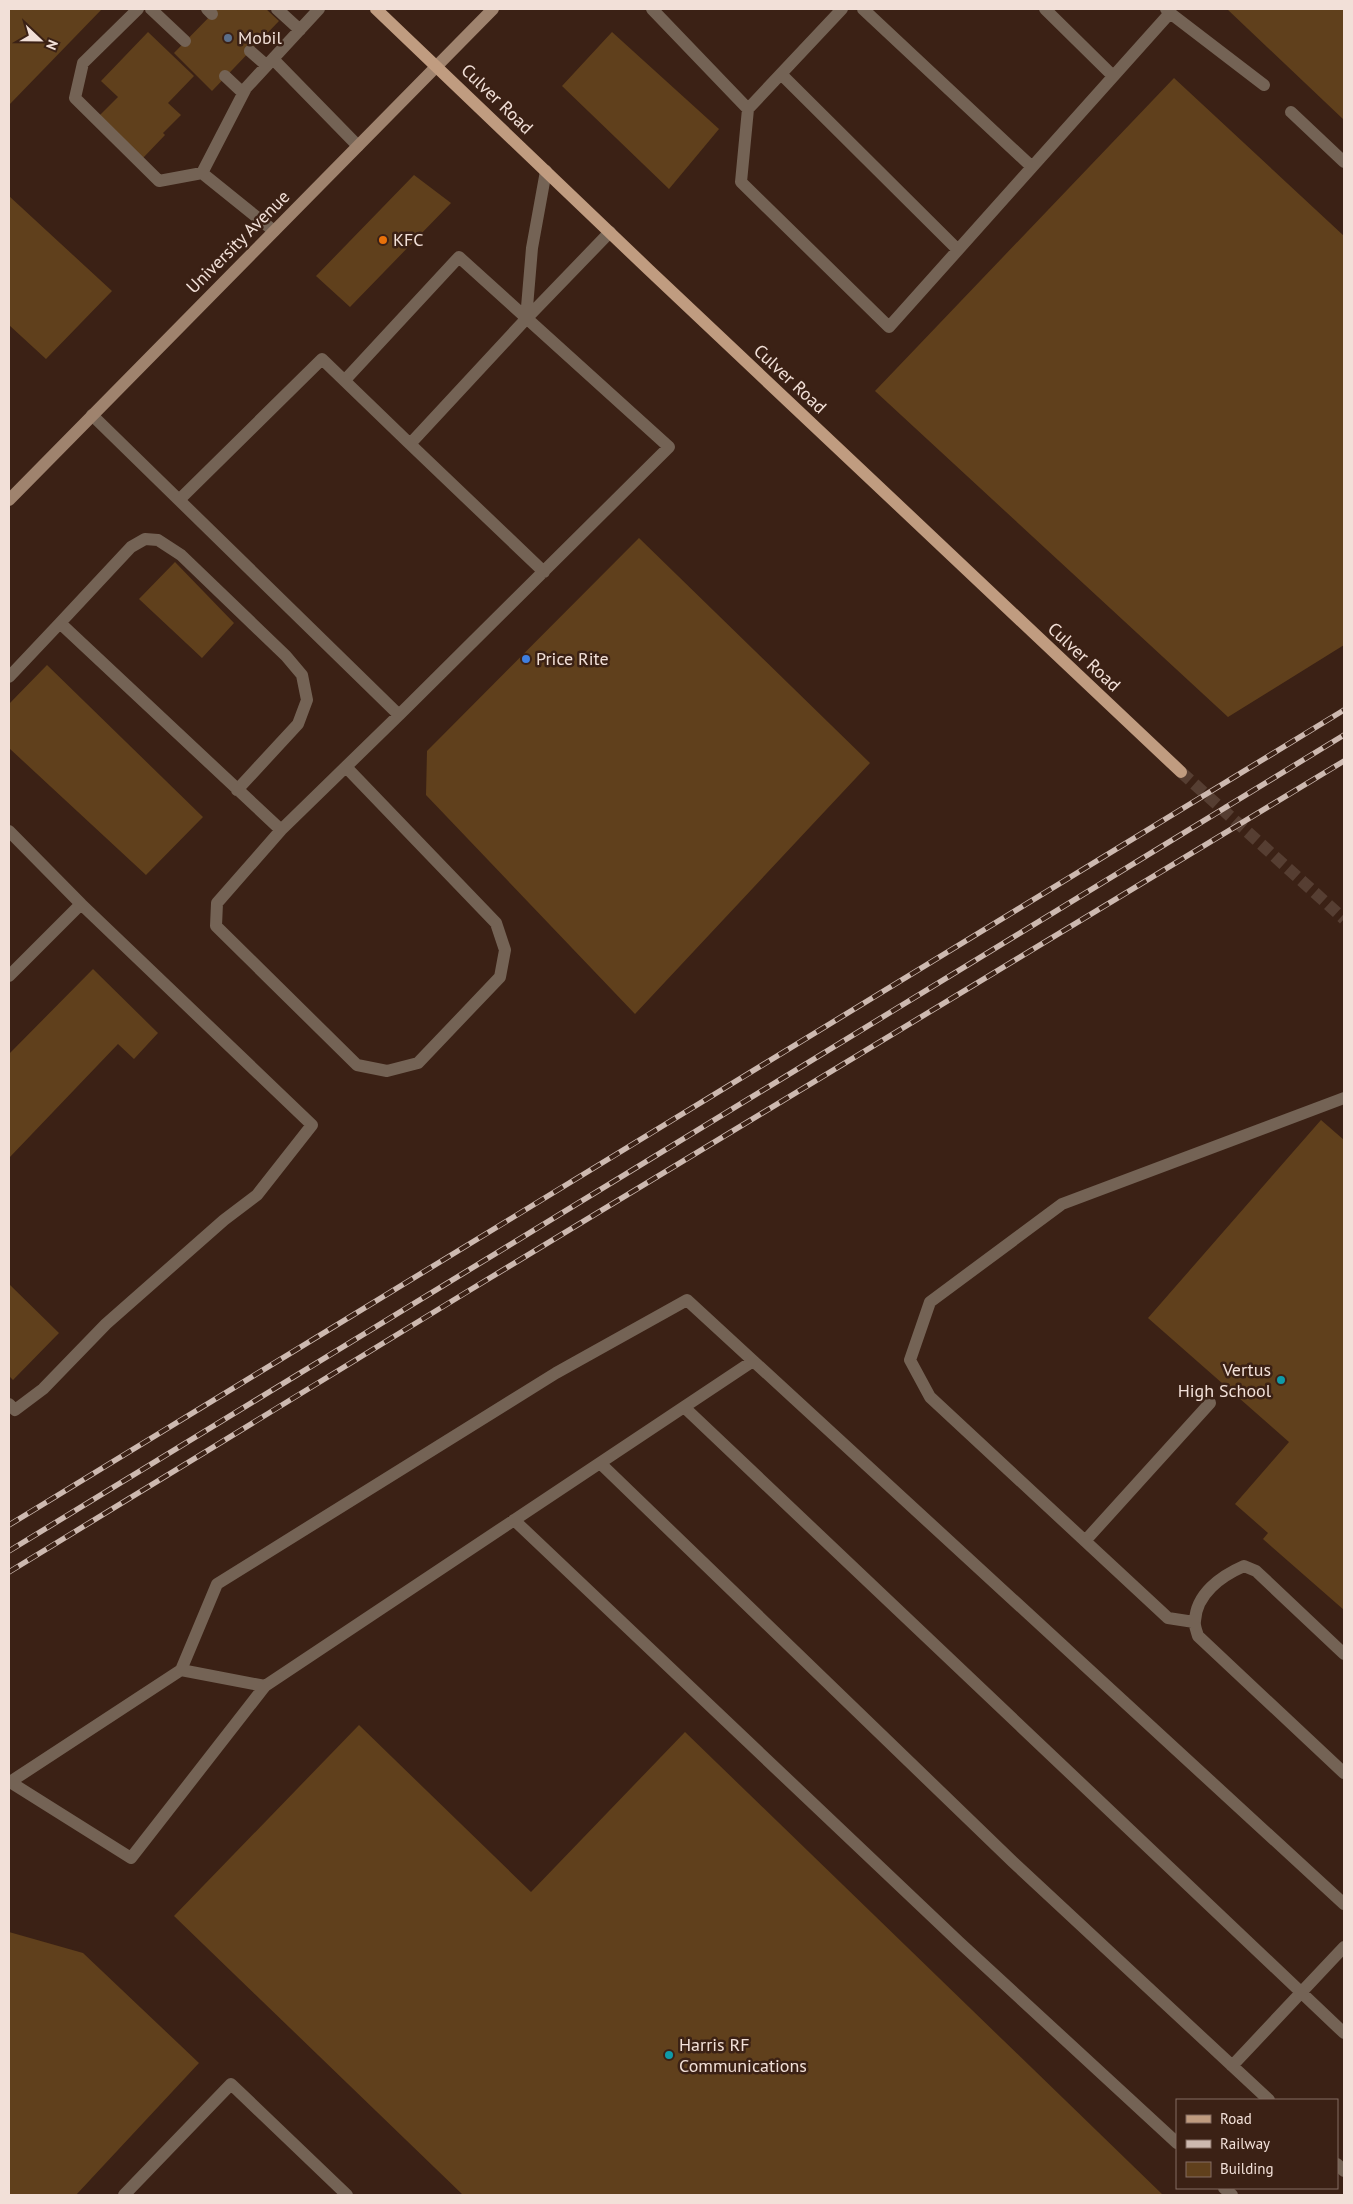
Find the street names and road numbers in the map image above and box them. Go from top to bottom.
street label: Culver Road [456,59,538,139]
street label: University Avenue [181,185,294,298]
street label: Culver Road [749,339,832,418]
street label: Culver Road [1043,617,1126,696]

